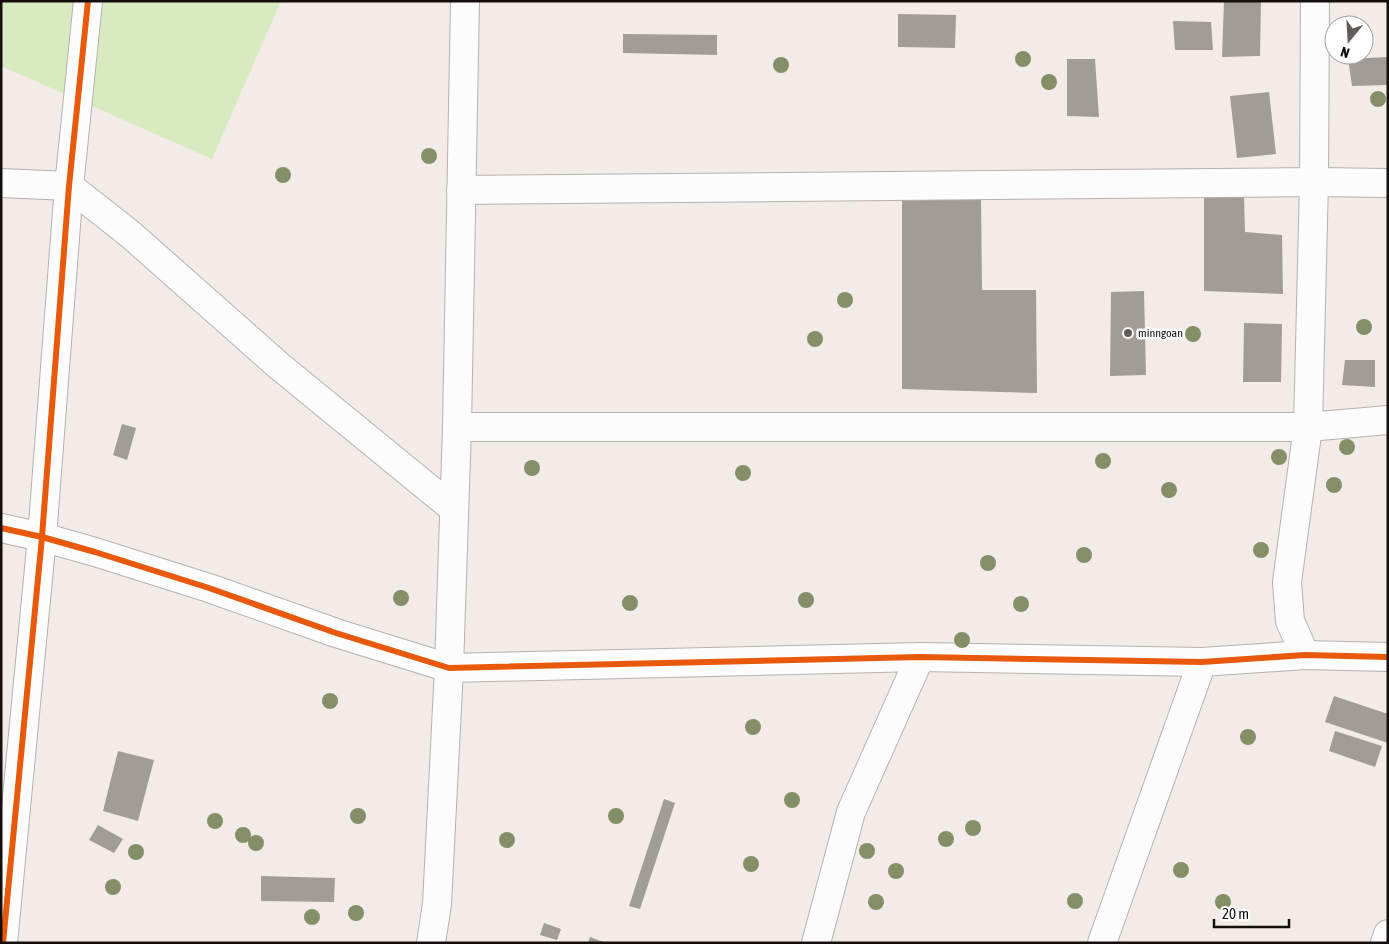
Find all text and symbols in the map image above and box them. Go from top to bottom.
north arrow [1324,15,1374,65]
text: N [1339,43,1351,61]
place label: minngoan [1138,326,1183,340]
marker: minngoan [1122,327,1134,339]
scale bar [1214,896,1289,928]
text: 20 m [1222,905,1249,922]

